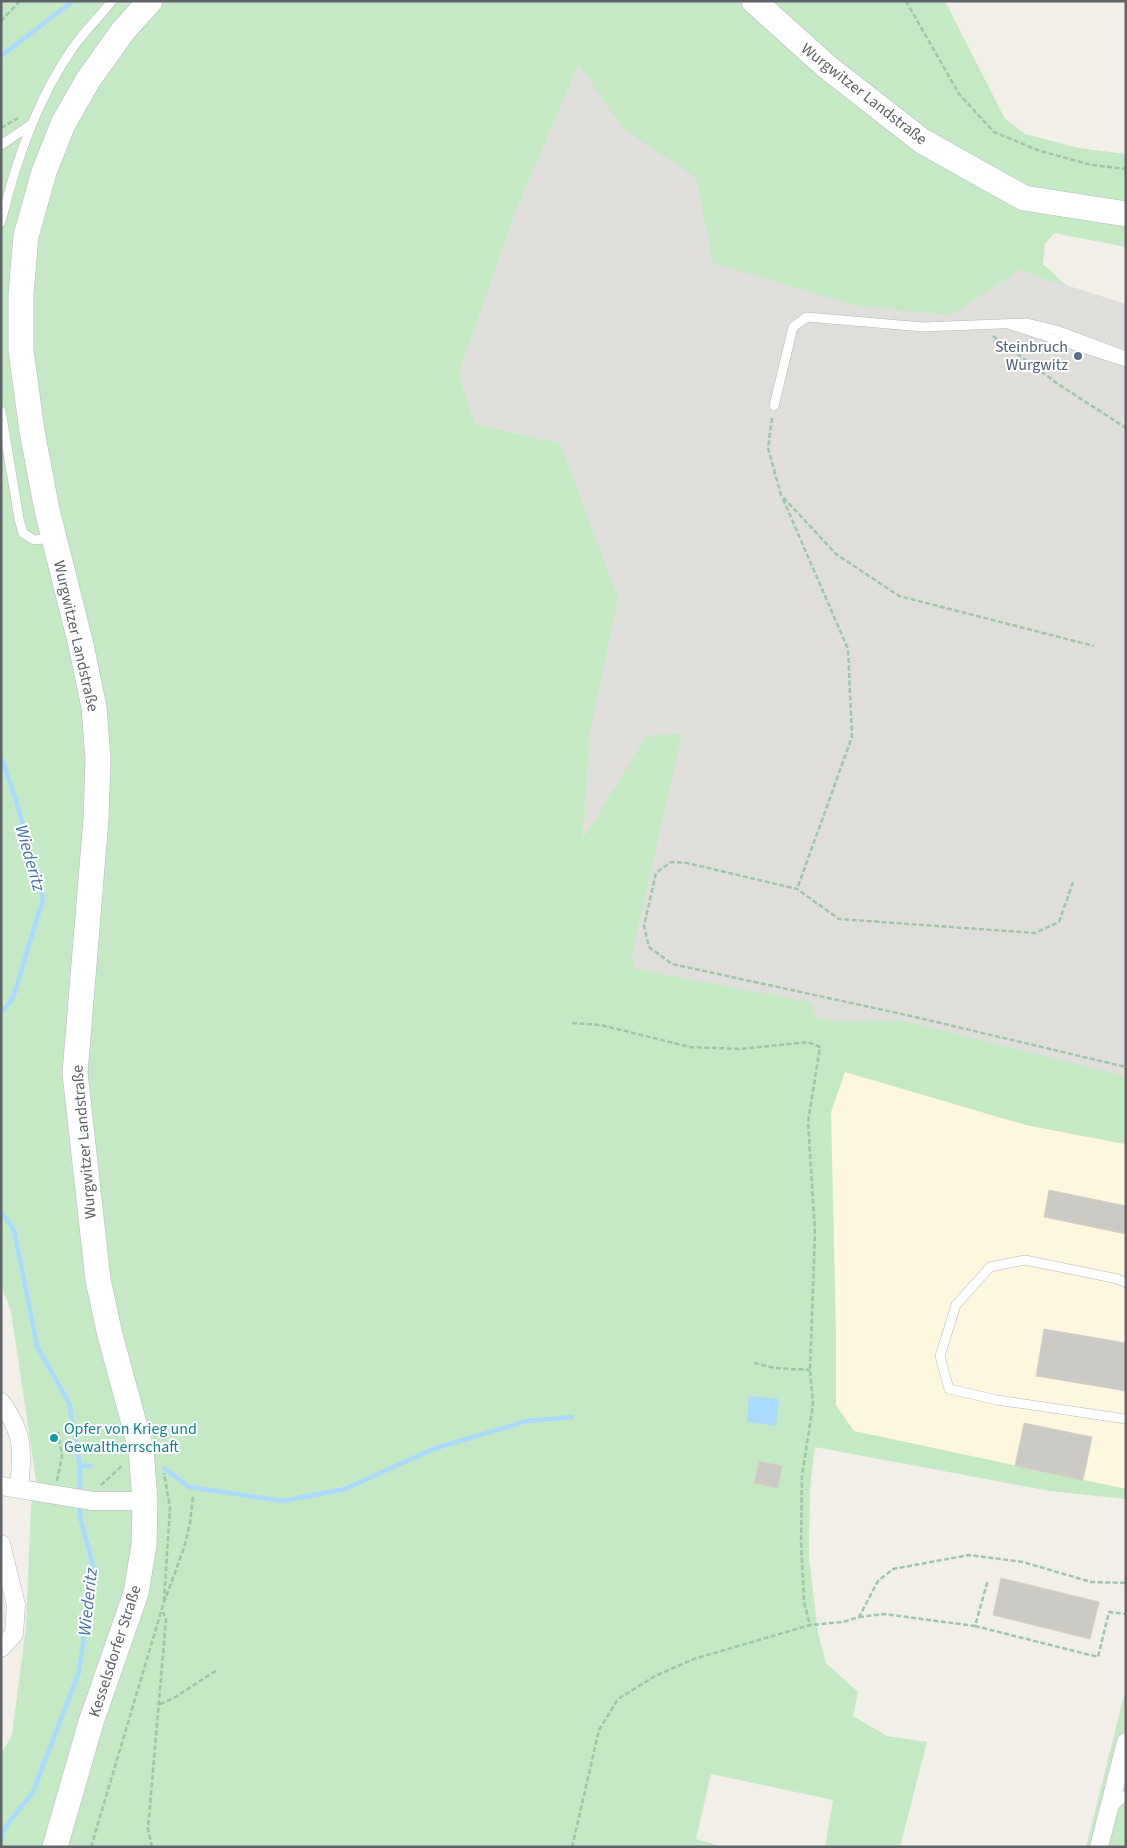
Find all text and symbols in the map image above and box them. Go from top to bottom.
street label: Wurgwitzer Landstraße [796,38,932,150]
place label: Steinbruch Wurgwitz [995,336,1068,376]
marker: Steinbruch Wurgwitz [1072,350,1084,362]
street label: Wurgwitzer Landstraße [48,558,104,714]
water label: Wiederitz [9,822,52,895]
street label: Wurgwitzer Landstraße [66,1064,102,1220]
place label: Opfer von Krieg und Gewaltherrschaft [64,1418,197,1458]
marker: Opfer von Krieg und Gewaltherrschaft [48,1432,60,1444]
water label: Wiederitz [72,1566,104,1637]
street label: Kesselsdorfer Straße [83,1582,147,1720]

